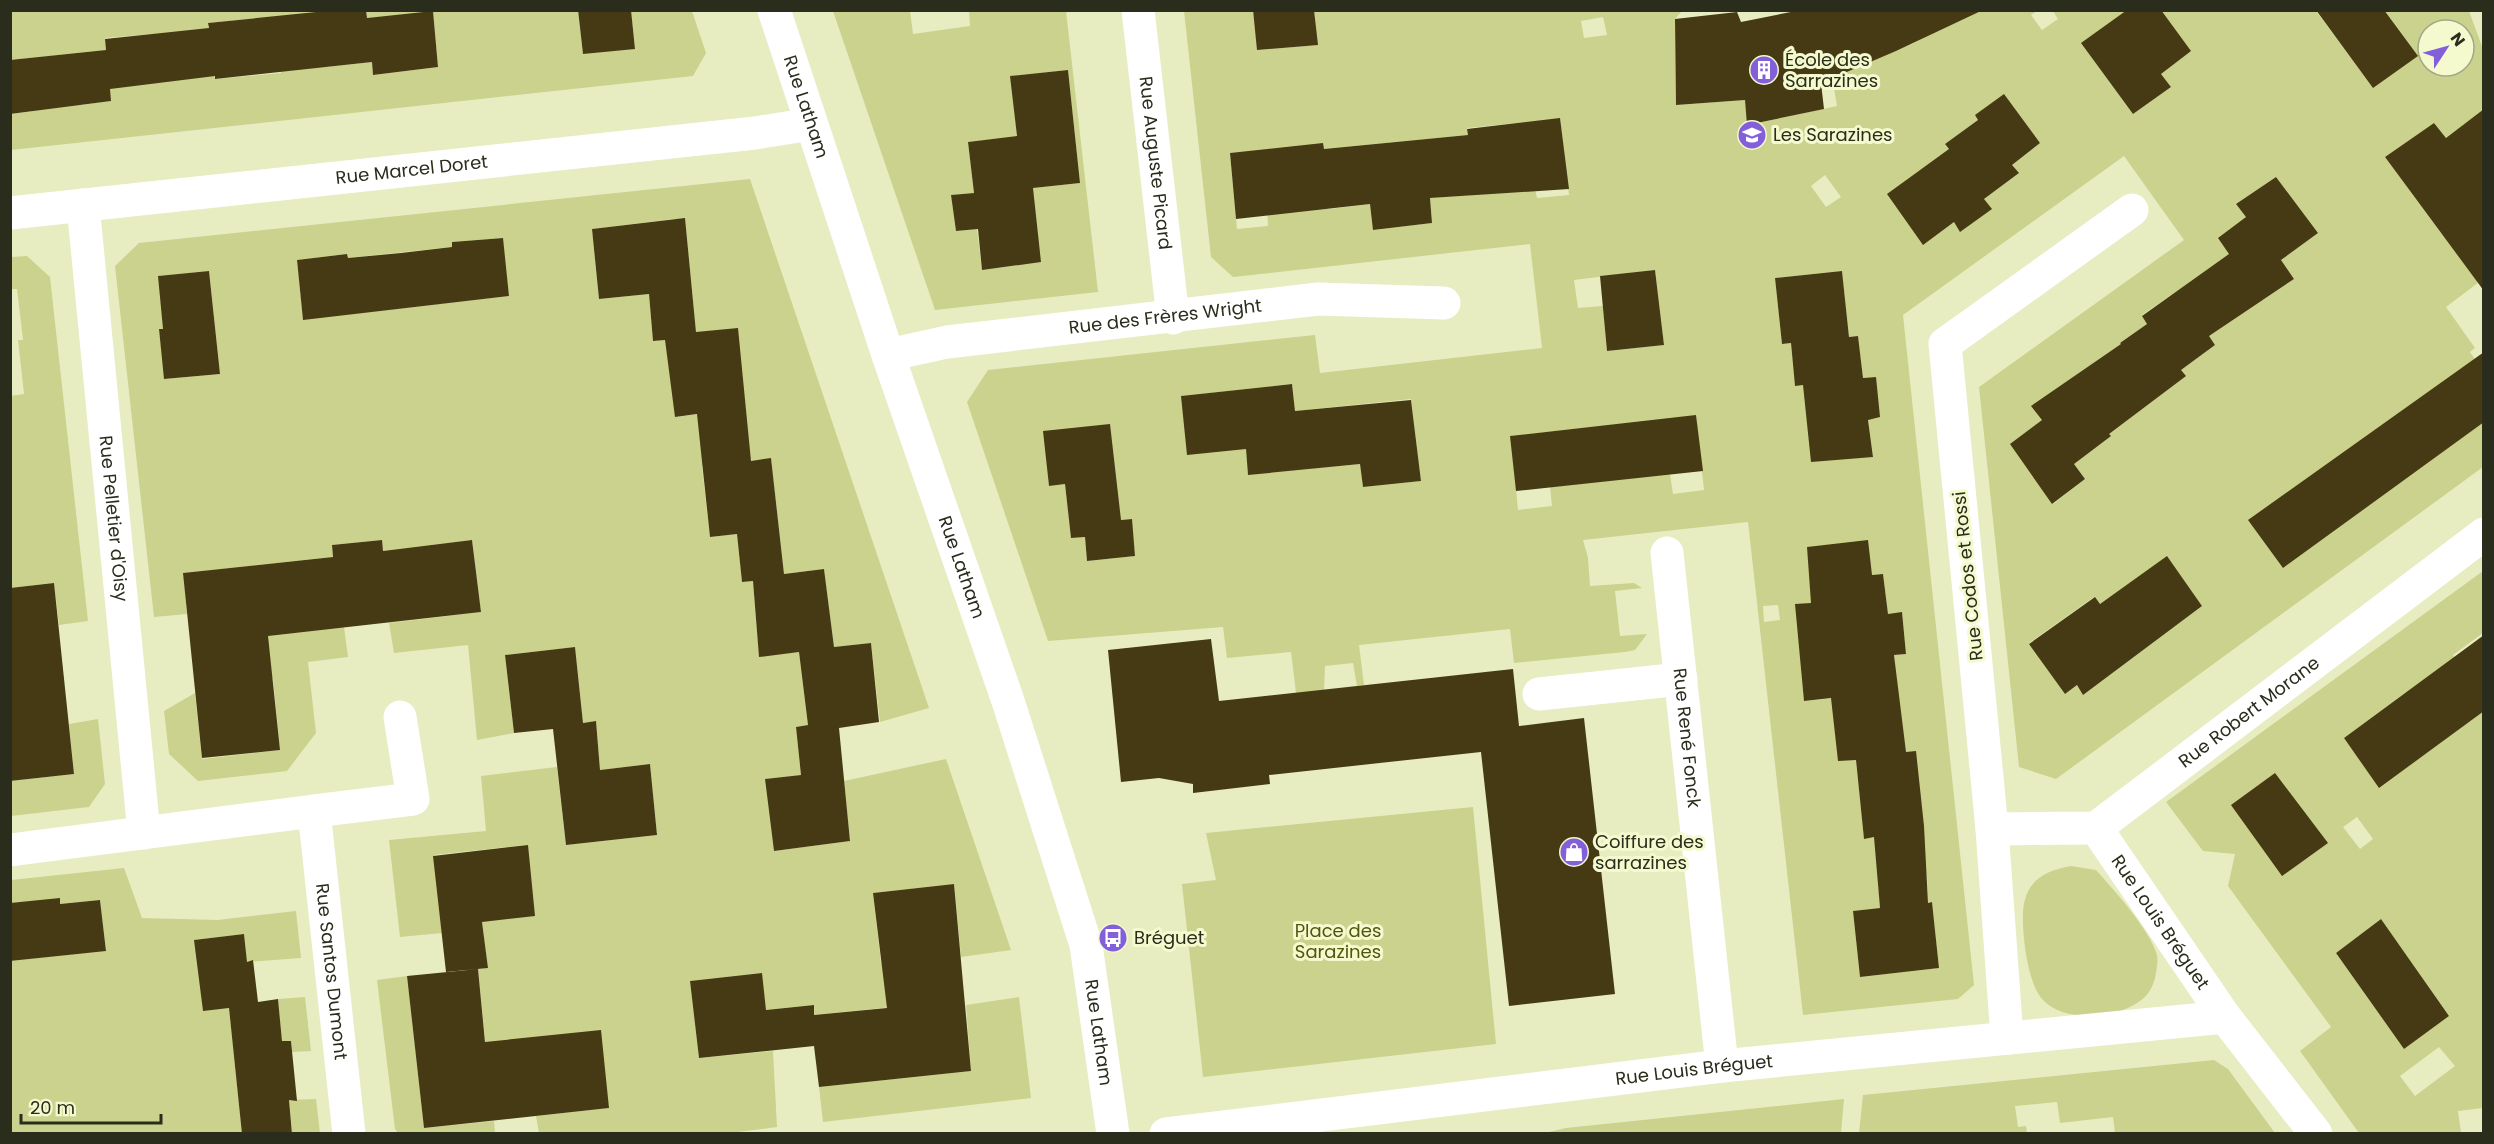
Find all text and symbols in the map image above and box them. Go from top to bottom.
north arrow [2416,18,2476,78]
text: N [2445,28,2471,51]
place label: École des Sarrazines [1785,47,1878,93]
street label: Rue Latham [778,52,835,162]
building icon: École des Sarrazines [1748,54,1780,86]
street label: Rue Auguste Picard [1134,75,1178,251]
school or university icon: Les Sarazines [1736,119,1768,151]
place label: Les Sarazines [1773,122,1892,147]
street label: Rue Marcel Doret [334,149,489,190]
street label: Rue des Frères Wright [1067,293,1263,340]
street label: Rue Pelletier d'Oisy [93,434,134,603]
street label: Rue Codos et Rossi [1946,490,1989,662]
street label: Rue Latham [933,512,991,622]
street label: Rue Robert Morane [2173,650,2324,773]
street label: Rue René Fonck [1667,667,1707,810]
place label: Coiffure des sarrazines [1595,829,1704,875]
shop icon: Coiffure des sarrazines [1558,836,1590,868]
street label: Rue Louis Bréguet [2106,849,2216,994]
street label: Rue Santos Dumont [310,882,354,1061]
park label: Place des Sarazines [1295,918,1381,964]
bus stop icon: Bréguet [1097,922,1129,954]
place label: Bréguet [1134,925,1204,950]
street label: Rue Latham [1079,977,1119,1087]
street label: Rue Louis Bréguet [1614,1048,1774,1091]
scale bar [21,1087,160,1125]
text: 20 m [30,1095,75,1120]

